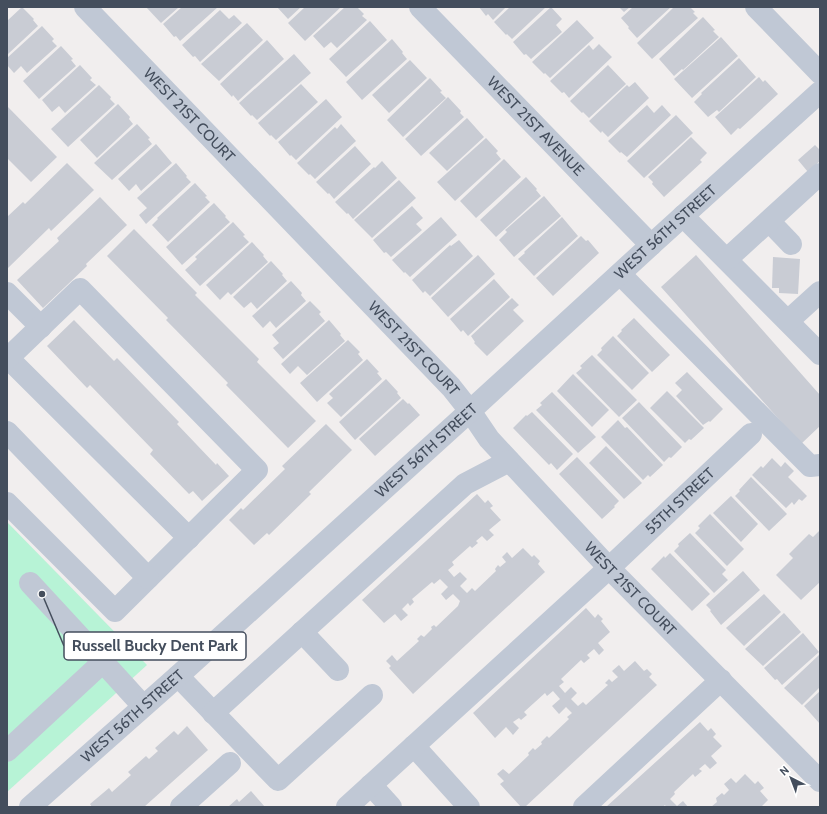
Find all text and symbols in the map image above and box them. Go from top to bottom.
street label: WEST 21ST COURT [140,64,239,166]
street label: WEST 21ST AVENUE [483,73,588,179]
street label: WEST 56TH STREET [611,181,720,283]
street label: WEST 21ST COURT [364,298,463,399]
street label: WEST 56TH STREET [372,400,481,501]
street label: 55TH STREET [641,464,718,538]
street label: WEST 21ST COURT [580,538,680,639]
callout: Russell Bucky Dent Park [64,632,246,660]
text: Russell Bucky Dent Park [72,636,238,655]
street label: WEST 56TH STREET [77,666,188,766]
north arrow [771,758,811,798]
text: N [777,763,792,778]

